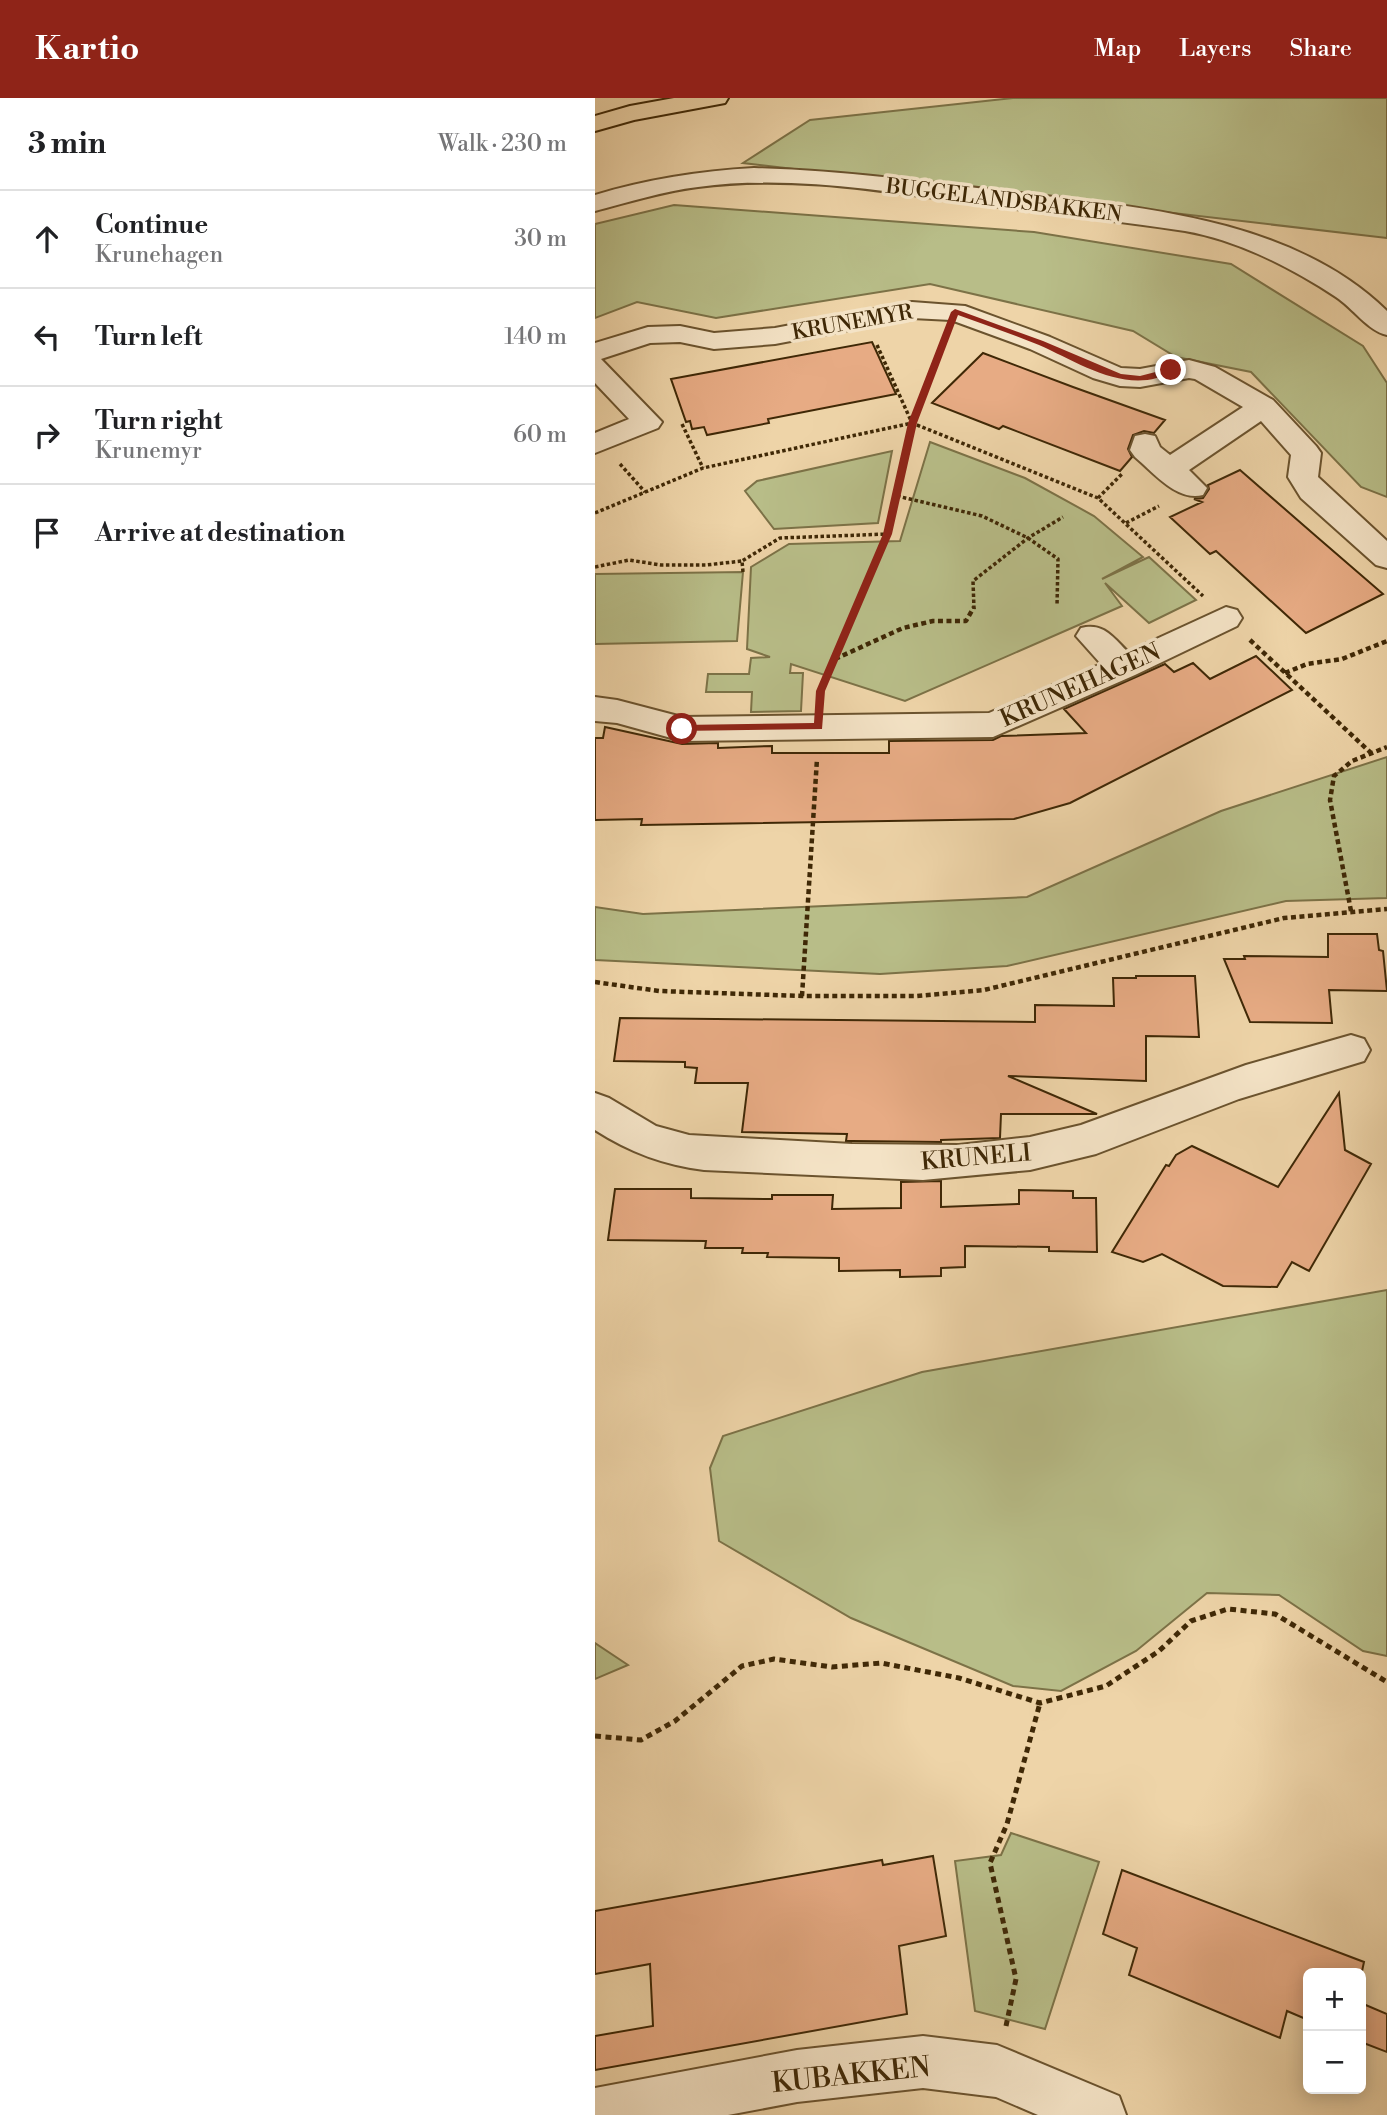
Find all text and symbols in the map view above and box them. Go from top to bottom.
text: Kartio [35,29,139,70]
text: Map [1094,34,1141,64]
text: Layers [1179,34,1251,64]
text: Share [1289,34,1352,64]
text: 3 min [28,125,106,163]
text: Walk · 230 m [438,130,567,158]
street label: BUGGELANDSBAKKEN [883,173,1124,228]
text: Continue [95,209,208,241]
icon: ahead [28,220,66,258]
text: 30 m [514,225,567,253]
text: Krunehagen [95,241,223,269]
street label: KRUNEMYR [790,300,915,346]
icon: left [28,318,66,356]
text: Turn left [95,321,203,353]
text: 140 m [504,323,567,351]
route end [1155,354,1186,385]
text: Turn right [95,405,223,437]
icon: right [28,416,66,454]
text: 60 m [513,421,567,449]
text: Krunemyr [95,437,202,465]
icon: arrive [28,514,66,552]
text: Arrive at destination [95,517,345,549]
street label: KRUNEHAGEN [996,637,1165,735]
route start [666,713,697,744]
street label: KRUNELI [920,1138,1033,1178]
map controls [1303,1968,1366,2094]
button: + [1303,1968,1366,2031]
button: − [1303,2031,1366,2094]
street label: KUBAKKEN [770,2050,932,2101]

